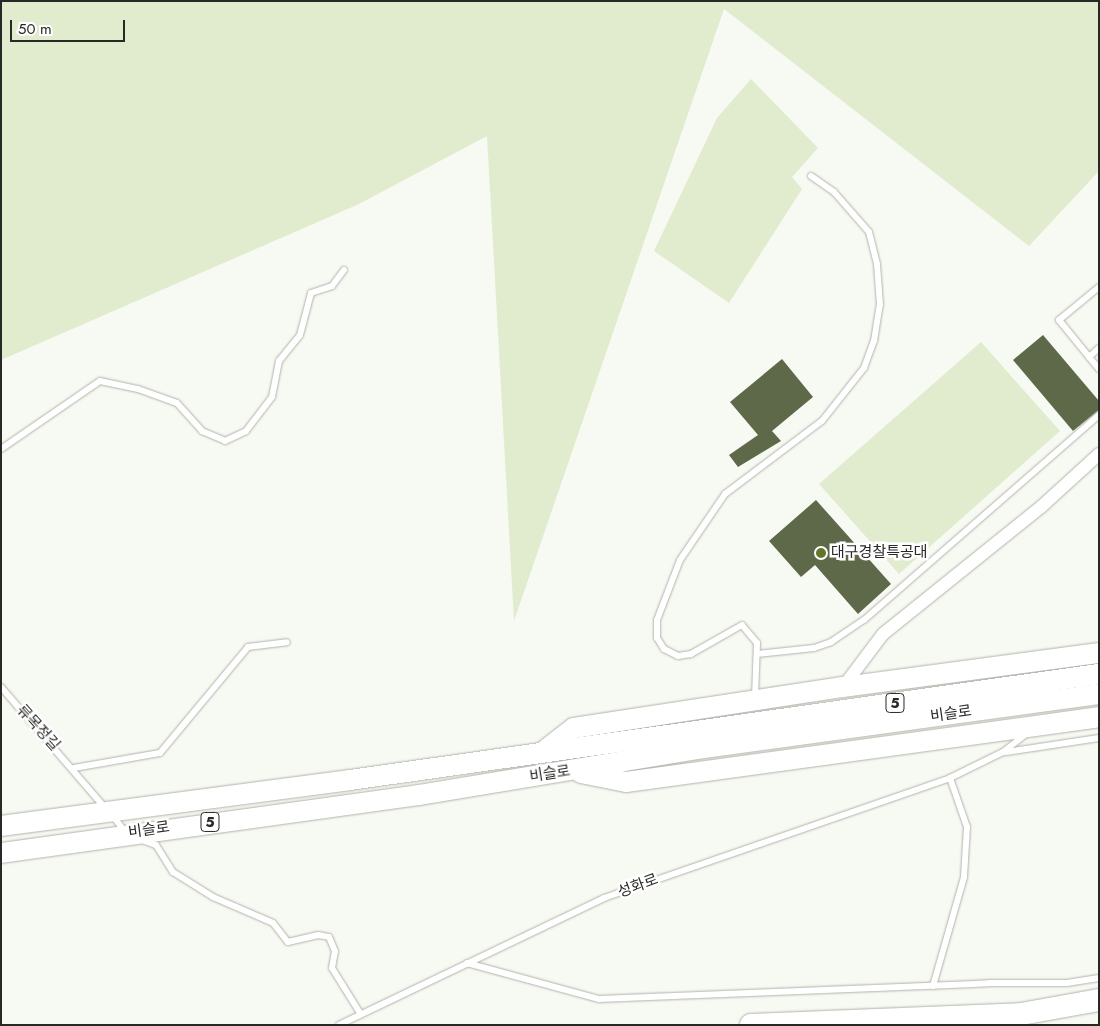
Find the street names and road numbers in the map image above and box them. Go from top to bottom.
road number: 5 [885,691,905,714]
street label: 류목정길 [13,701,63,755]
street label: 비슬로 [929,702,973,726]
street label: 비슬로 [528,762,572,786]
road number: 5 [200,810,220,834]
street label: 비슬로 [127,818,171,842]
street label: 성화로 [615,870,661,902]

